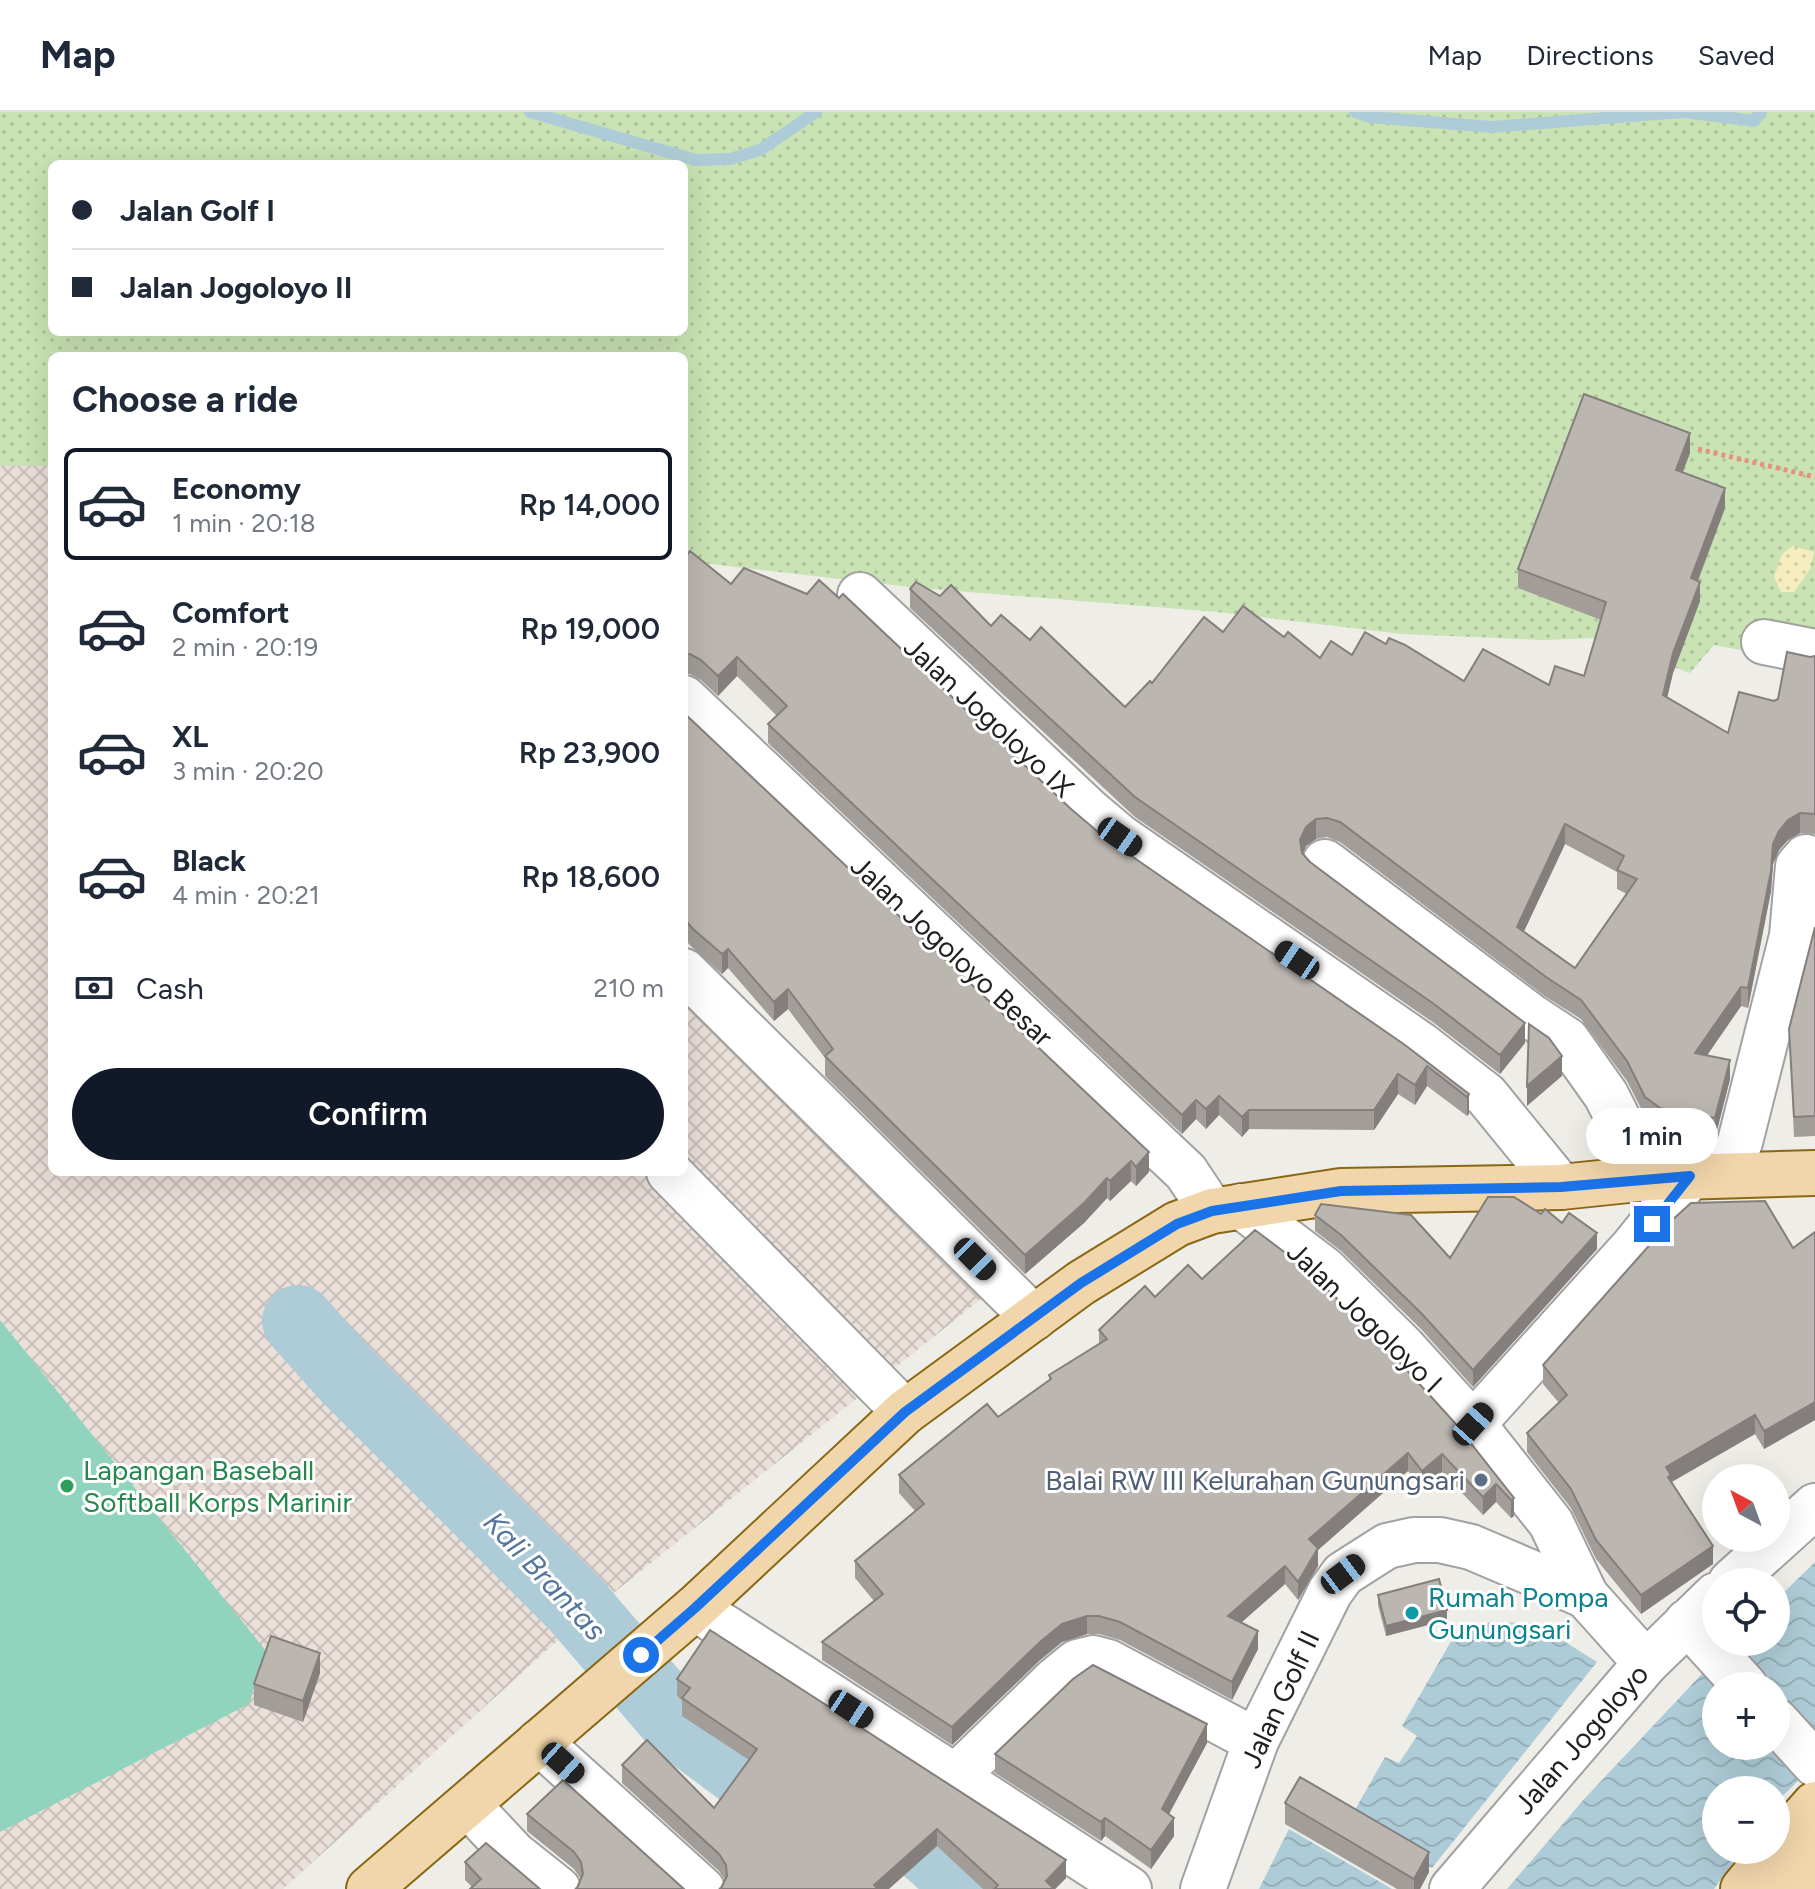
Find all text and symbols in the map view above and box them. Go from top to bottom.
text: Map [40,32,116,78]
text: Map [1428,38,1482,72]
text: Directions [1526,38,1654,72]
text: Saved [1698,38,1775,72]
text: Jalan Golf I [120,192,275,229]
text: Jalan Jogoloyo II [120,269,352,306]
text: Choose a ride [72,378,298,421]
icon: car [76,468,148,540]
text: Economy [172,470,301,507]
text: Rp 14,000 [519,486,660,523]
text: 1 min · 20:18 [172,507,316,539]
icon: car [76,592,148,664]
text: Comfort [172,594,290,631]
text: Rp 19,000 [521,610,660,647]
street label: Jalan Jogoloyo IX [897,630,1081,804]
text: 2 min · 20:19 [172,631,318,663]
icon: car [76,716,148,788]
text: XL [172,718,208,755]
text: Rp 23,900 [519,734,660,771]
text: 3 min · 20:20 [172,755,324,787]
car [1093,813,1147,861]
icon: car [76,840,148,912]
text: Black [172,842,246,879]
street label: Jalan Jogoloyo Besar [844,849,1060,1054]
text: Rp 18,600 [522,858,660,895]
text: 4 min · 20:21 [172,879,320,911]
car [1270,937,1324,983]
icon: cash [72,966,116,1010]
text: Cash [136,970,204,1007]
text: 210 m [594,972,664,1004]
button: Confirm [72,1068,664,1160]
callout: 1 min [1586,1108,1718,1164]
text: 1 min [1622,1120,1682,1152]
route end [1634,1206,1670,1242]
car [950,1234,1000,1284]
street label: Jalan Jogoloyo I [1280,1235,1450,1399]
car [1448,1398,1498,1450]
place label: Lapangan Baseball Softball Korps Marinir [83,1453,352,1519]
place label: Balai RW III Kelurahan Gunungsari [1045,1463,1465,1497]
north arrow [1702,1464,1790,1552]
map controls [1702,1464,1790,1864]
marker: Balai RW III Kelurahan Gunungsari [1472,1471,1490,1489]
marker: Lapangan Baseball Softball Korps Marinir [58,1477,76,1495]
water label: Kali Brantas [476,1504,614,1648]
car [1317,1550,1369,1598]
button: locate [1702,1568,1790,1656]
place label: Rumah Pompa Gunungsari [1428,1580,1609,1646]
marker: Rumah Pompa Gunungsari [1403,1604,1421,1622]
street label: Jalan Golf II [1233,1625,1327,1773]
route start [623,1637,659,1673]
street label: Jalan Jogoloyo [1507,1657,1655,1821]
button: + [1702,1672,1790,1760]
car [824,1686,878,1732]
car [537,1738,589,1788]
button: − [1702,1776,1790,1864]

